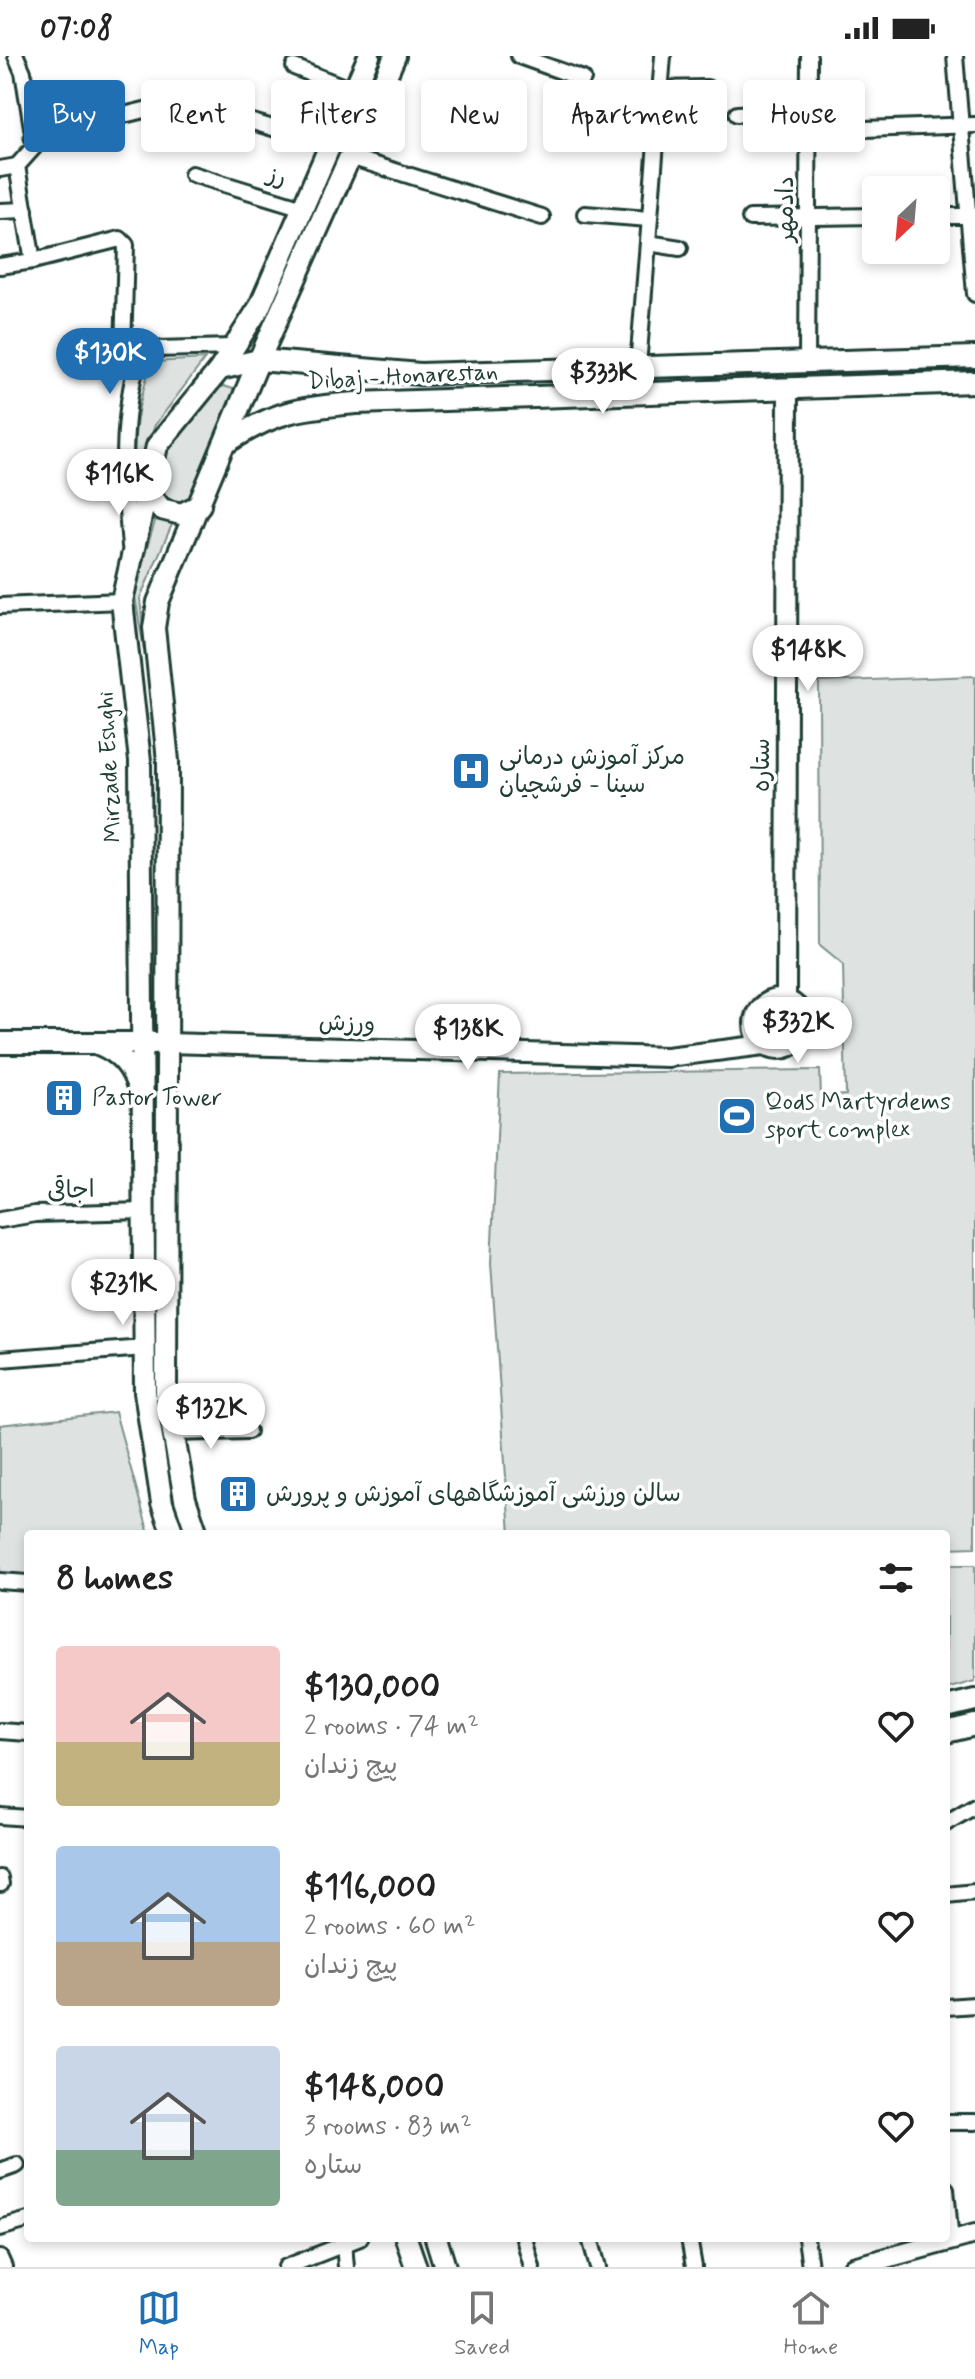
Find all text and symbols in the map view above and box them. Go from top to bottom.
text: 07:08 [40,9,113,48]
chip: Buy [24,80,125,152]
chip: Rent [141,80,255,152]
chip: Filters [271,80,405,152]
chip: New [421,80,527,152]
chip: Apartment [543,80,727,152]
chip: House [743,80,865,152]
street label: رز [262,159,290,194]
street label: دادمهر [771,176,802,244]
north arrow [862,176,950,264]
map controls [862,176,950,264]
pin: $130K [54,328,166,396]
text: $130K [74,337,146,371]
pin: $333K [547,348,659,416]
street label: Dibaj - Honarestan [307,357,499,397]
text: $333K [569,357,637,391]
pin: $116K [63,449,175,517]
text: $116K [85,458,153,492]
pin: $148K [752,625,864,693]
text: $148K [770,634,846,668]
street label: Mirzade Eshghi [91,691,129,843]
street label: ستاره [747,738,778,792]
place label: مرکز آموزش درمانی سینا - فرشچیان [499,742,685,801]
hospital icon: مرکز آموزش درمانی سینا - فرشچیان [450,750,492,792]
pin: $332K [742,997,854,1065]
pin: $138K [412,1004,524,1072]
text: $332K [762,1006,834,1040]
street label: ورزش [318,1008,376,1040]
text: $138K [433,1013,503,1047]
building icon: Pastor Tower [43,1077,85,1119]
place label: Pastor Tower [92,1083,222,1114]
place label: Qods Martyrdems sport complex [765,1087,951,1146]
sports icon: Qods Martyrdems sport complex [716,1095,758,1137]
street label: اجاقی [47,1174,95,1207]
pin: $231K [67,1259,179,1327]
text: $231K [89,1268,157,1302]
pin: $132K [155,1383,267,1451]
text: $132K [175,1392,247,1426]
building icon: سالن ورزشی آموزشگاههای آموزش و پرورش [217,1473,259,1515]
place label: سالن ورزشی آموزشگاههای آموزش و پرورش [266,1479,681,1510]
text: 8 homes [56,1556,173,1601]
icon: filters [874,1556,918,1600]
text: $130,000 [304,1665,440,1710]
icon: home [120,1678,216,1774]
icon: heart [874,1704,918,1748]
text: 2 rooms · 74 m² [304,1710,479,1744]
text: پیچ زندان [304,1749,398,1783]
text: $116,000 [304,1865,436,1910]
icon: home [120,1878,216,1974]
icon: heart [874,1904,918,1948]
text: 2 rooms · 60 m² [304,1910,475,1944]
text: پیچ زندان [304,1949,398,1983]
text: $148,000 [304,2065,444,2110]
icon: home [120,2078,216,2174]
icon: heart [874,2104,918,2148]
text: 3 rooms · 83 m² [304,2110,472,2144]
text: ستاره [304,2149,362,2183]
tab: Map [137,2286,181,2362]
tab: Saved [454,2286,510,2362]
tab: Home [784,2286,838,2362]

